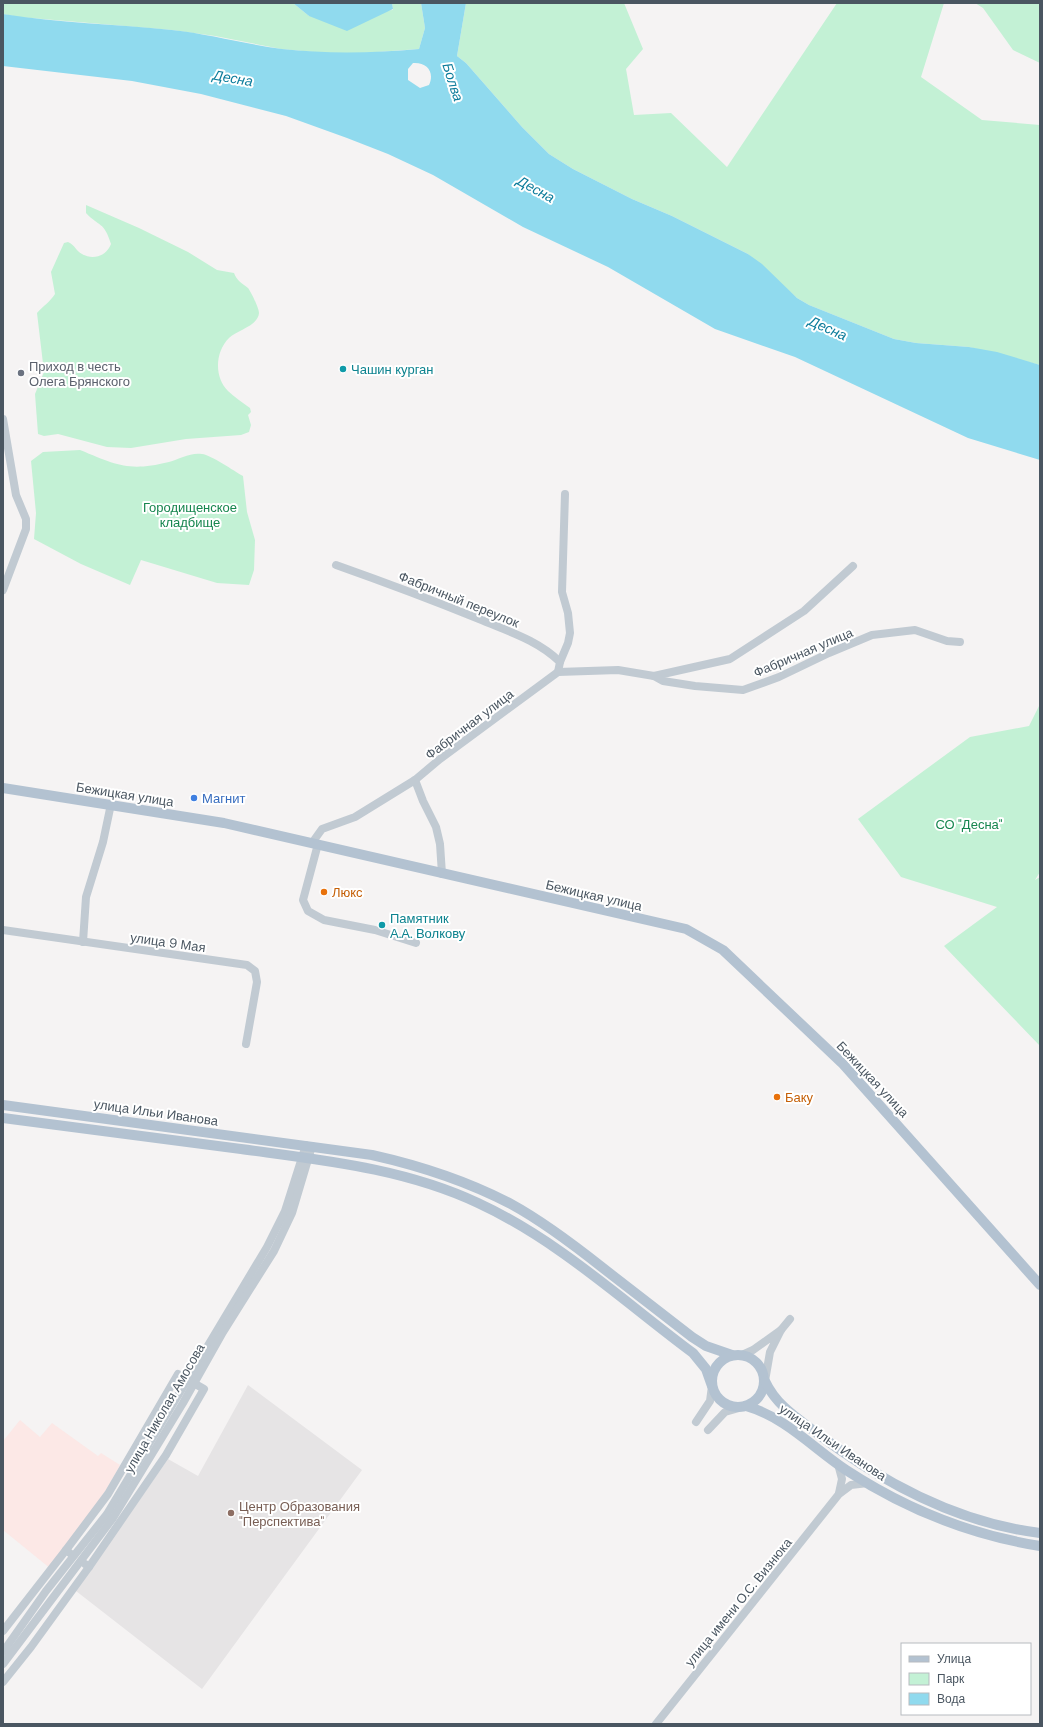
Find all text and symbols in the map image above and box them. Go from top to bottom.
water label: Болва [438,61,468,104]
water label: Десна [210,65,254,90]
water label: Десна [512,170,558,207]
water label: Десна [804,311,850,344]
place label: Приход в честь Олега Брянского [29,358,130,390]
place label: Чашин курган [351,361,434,378]
marker: Чашин курган [338,364,348,374]
marker: Приход в честь Олега Брянского [16,368,26,378]
park label: Городищенское кладбище [143,499,237,531]
street label: Фабричный переулок [396,568,522,632]
street label: Фабричная улица [751,624,856,681]
street label: Фабричная улица [422,685,518,763]
street label: Бежицкая улица [75,778,176,811]
place label: Магнит [202,790,245,807]
marker: Магнит [189,793,199,803]
park label: СО "Десна" [935,816,1003,833]
street label: Бежицкая улица [544,876,645,915]
place label: Люкс [332,884,363,901]
marker: Люкс [319,887,329,897]
place label: Памятник А.А. Волкову [390,910,466,942]
marker: Памятник А.А. Волкову [377,920,387,930]
street label: улица 9 Мая [129,929,207,956]
street label: Бежицкая улица [833,1038,913,1122]
place label: Баку [785,1089,814,1106]
marker: Баку [772,1092,782,1102]
street label: улица Ильи Иванова [93,1095,220,1130]
street label: улица Николая Амосова [120,1340,209,1476]
street label: улица Ильи Иванова [776,1400,890,1485]
place label: Центр Образования "Перспектива" [239,1498,360,1530]
marker: Центр Образования "Перспектива" [226,1508,236,1518]
street label: улица имени О.С. Визнюка [681,1534,796,1670]
legend [901,1643,1031,1715]
text: Улица [937,1651,971,1667]
text: Парк [937,1671,965,1687]
text: Вода [937,1691,965,1707]

